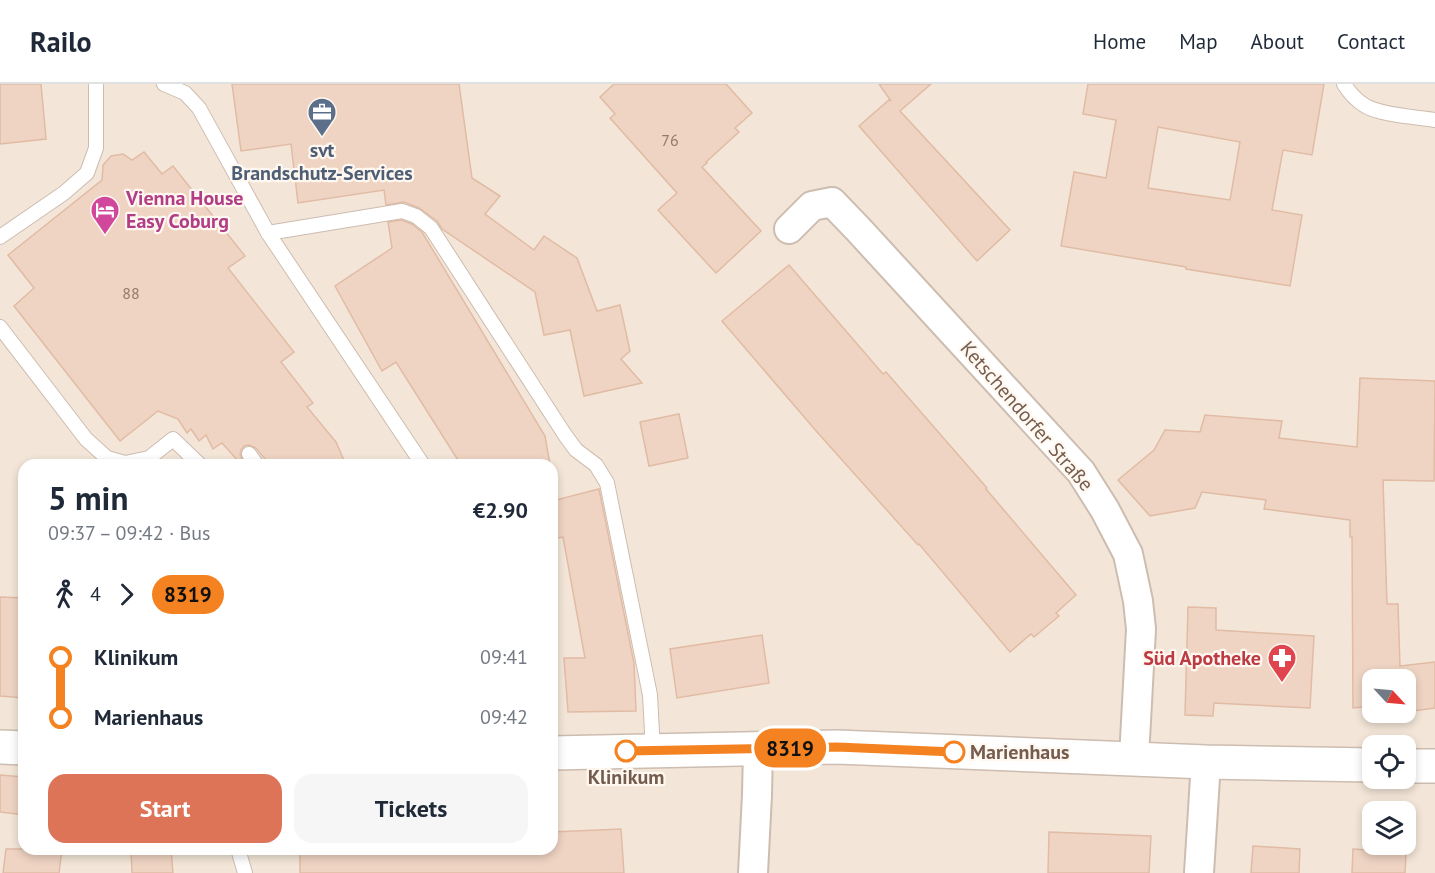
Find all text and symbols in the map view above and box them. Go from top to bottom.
text: Railo [30,23,92,60]
text: Home [1093,28,1146,55]
text: Map [1179,28,1218,55]
text: About [1251,28,1304,55]
text: Contact [1337,28,1405,55]
office icon: svt Brandschutz-Services [306,96,338,138]
house number: 76 [661,130,679,150]
place label: svt Brandschutz-Services [231,137,413,186]
place label: Vienna House Easy Coburg [125,185,243,234]
hotel icon: Vienna House Easy Coburg [89,194,121,236]
house number: 88 [122,283,140,303]
street label: Ketschendorfer Straße [955,336,1099,496]
text: 5 min [48,476,129,519]
text: €2.90 [473,496,528,524]
text: 09:37 – 09:42 · Bus [48,520,210,546]
icon: walk [48,578,81,611]
icon: forward [110,578,143,611]
text: 4 [90,581,101,607]
text: 8319 [164,581,212,608]
pharmacy icon: Süd Apotheke [1266,642,1298,684]
text: Klinikum [94,643,178,671]
text: 09:41 [480,644,528,670]
place label: Süd Apotheke [1143,645,1261,671]
north arrow [1362,669,1416,723]
map controls [1362,669,1416,855]
text: Marienhaus [94,703,203,731]
text: 09:42 [480,704,528,730]
line badge: 8319 [748,728,832,768]
text: 8319 [766,735,814,762]
button: locate [1362,735,1416,789]
place label: Marienhaus [970,739,1069,765]
marker: Klinikum [615,740,637,762]
marker: Marienhaus [943,741,965,763]
place label: Klinikum [588,764,664,790]
button: Start [48,774,282,843]
button: Tickets [294,774,528,843]
button: layers [1362,801,1416,855]

